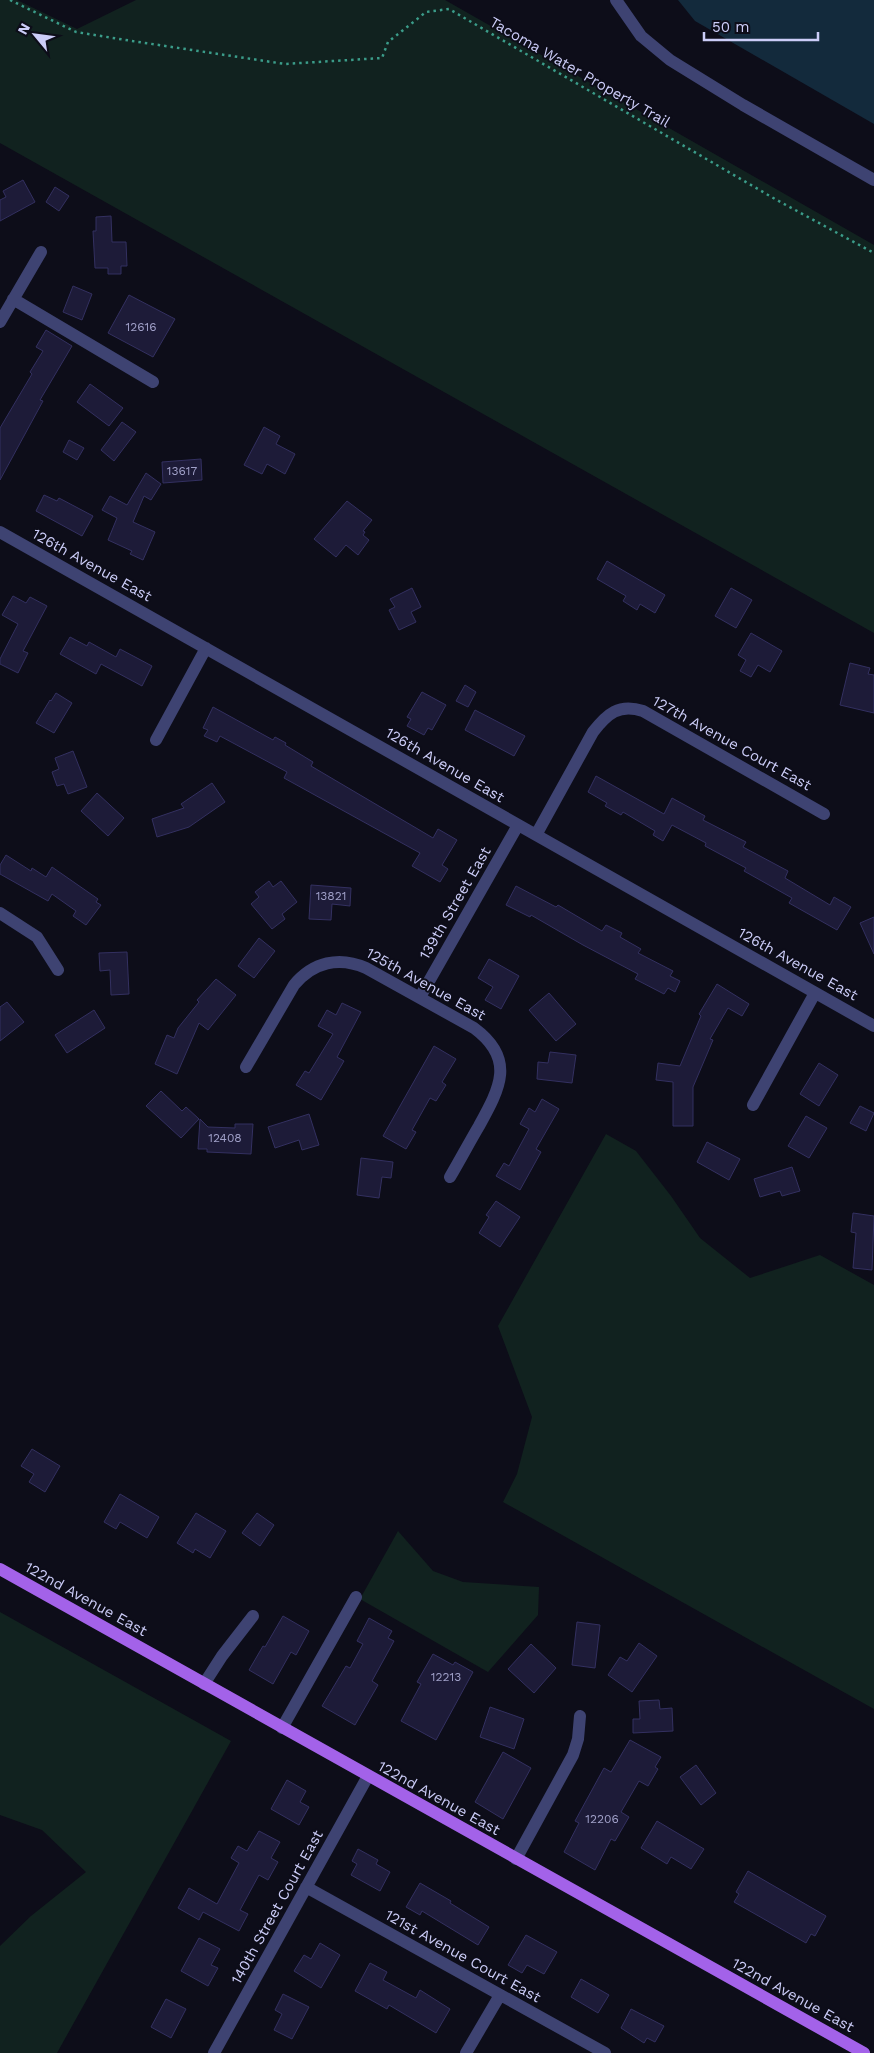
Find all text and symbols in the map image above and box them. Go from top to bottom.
north arrow [10,10,60,60]
scale bar [704,10,818,42]
street label: Tacoma Water Property Trail [486,13,674,131]
text: 50 m [712,18,749,36]
text: N [14,20,33,37]
house number: 12616 [126,320,156,334]
house number: 13617 [167,464,197,478]
street label: 126th Avenue East [29,525,156,606]
street label: 127th Avenue Court East [649,692,815,795]
street label: 126th Avenue East [382,724,508,807]
street label: 139th Street East [415,843,495,963]
house number: 13821 [316,889,346,903]
street label: 126th Avenue East [735,924,862,1005]
street label: 125th Avenue East [363,944,490,1025]
house number: 12408 [208,1131,242,1145]
street label: 122nd Avenue East [22,1558,151,1640]
house number: 12213 [431,1670,461,1684]
street label: 122nd Avenue East [375,1757,504,1839]
house number: 12206 [585,1812,619,1826]
street label: 140th Street Court East [227,1826,327,1987]
street label: 121st Avenue Court East [382,1906,545,2007]
street label: 122nd Avenue East [729,1954,858,2036]

